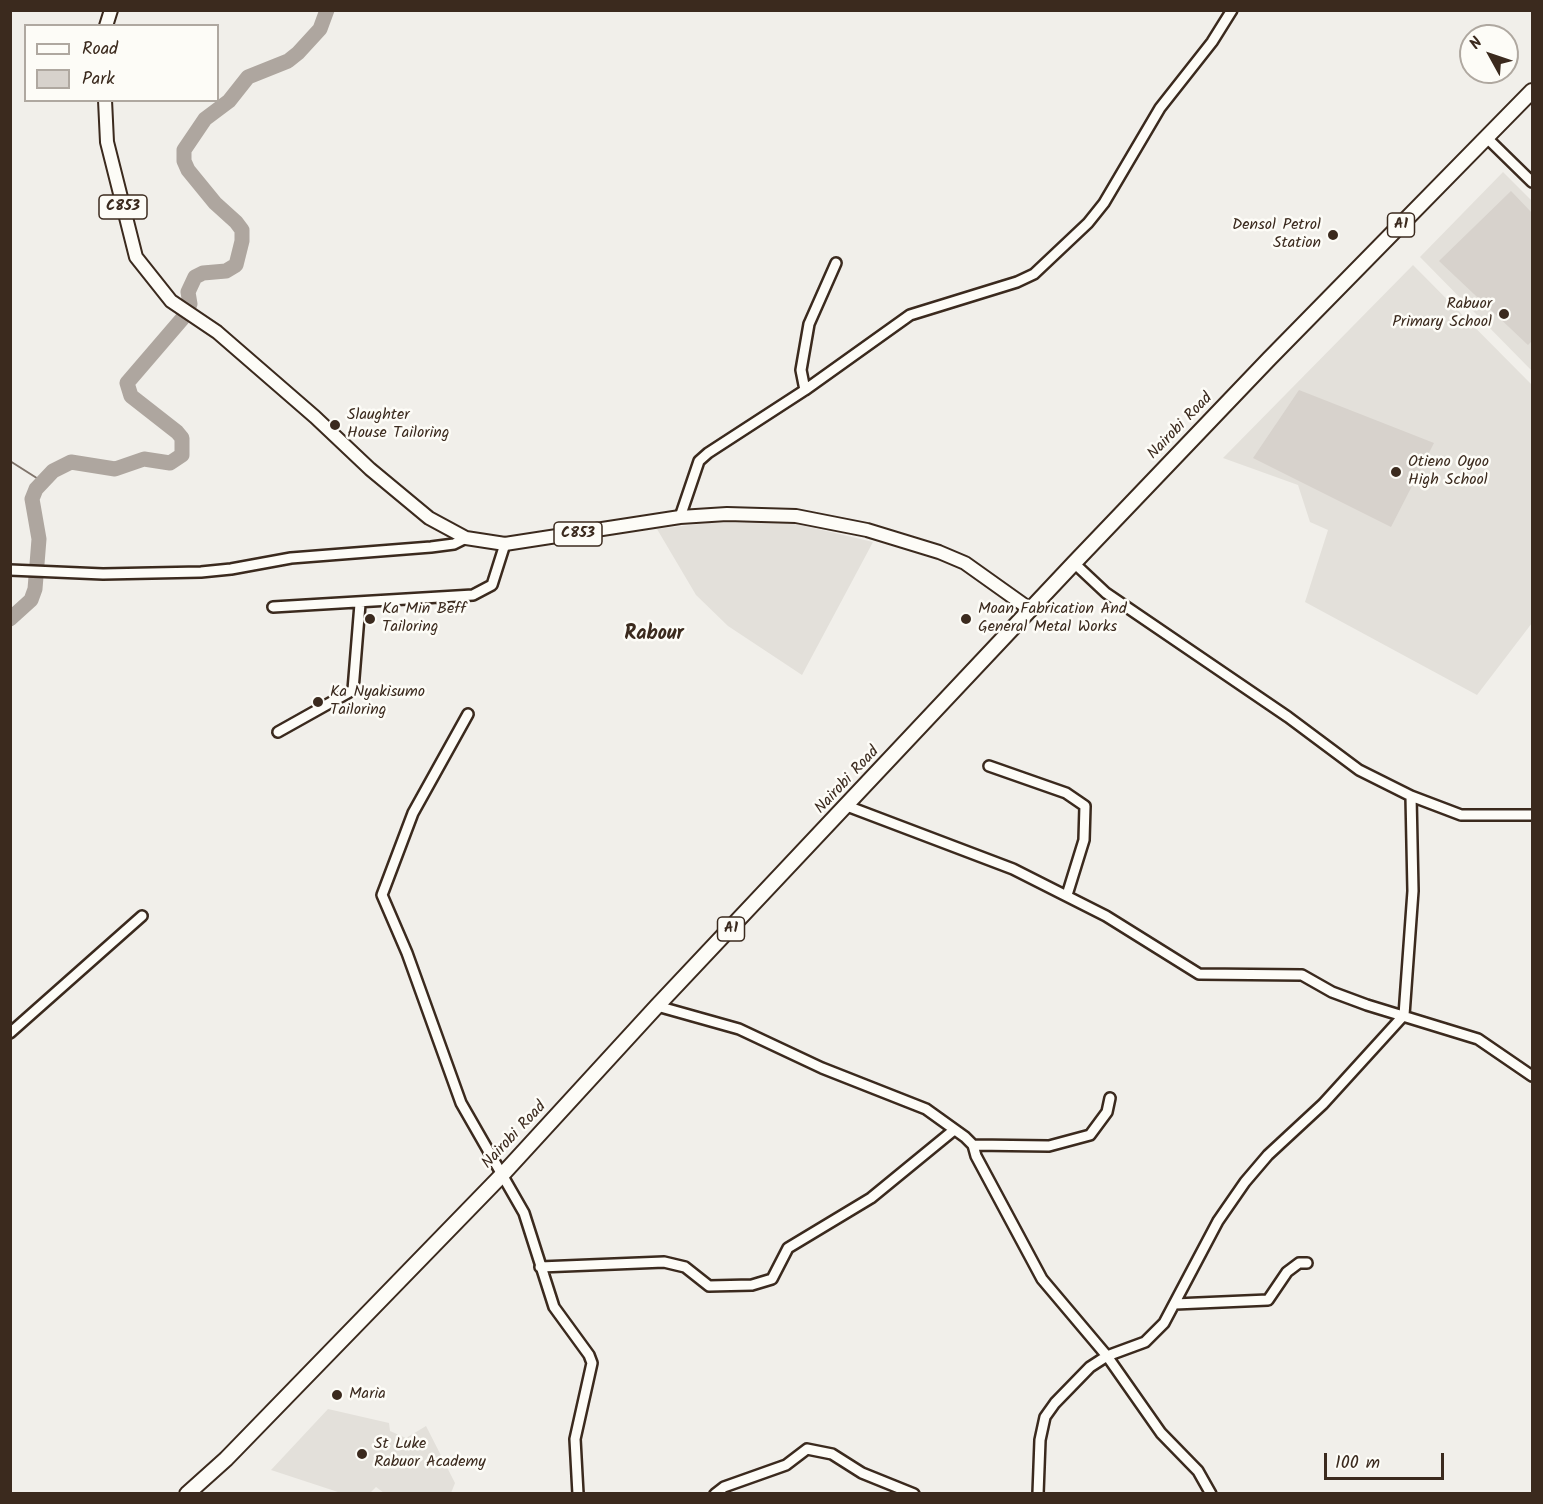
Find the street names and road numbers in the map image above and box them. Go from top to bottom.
road number: C853 [99,195,147,219]
road number: A1 [1388,213,1414,237]
street label: Nairobi Road [1144,390,1218,464]
road number: C853 [554,522,602,546]
street label: Nairobi Road [812,743,884,819]
road number: A1 [718,917,744,941]
street label: Nairobi Road [479,1098,551,1174]

